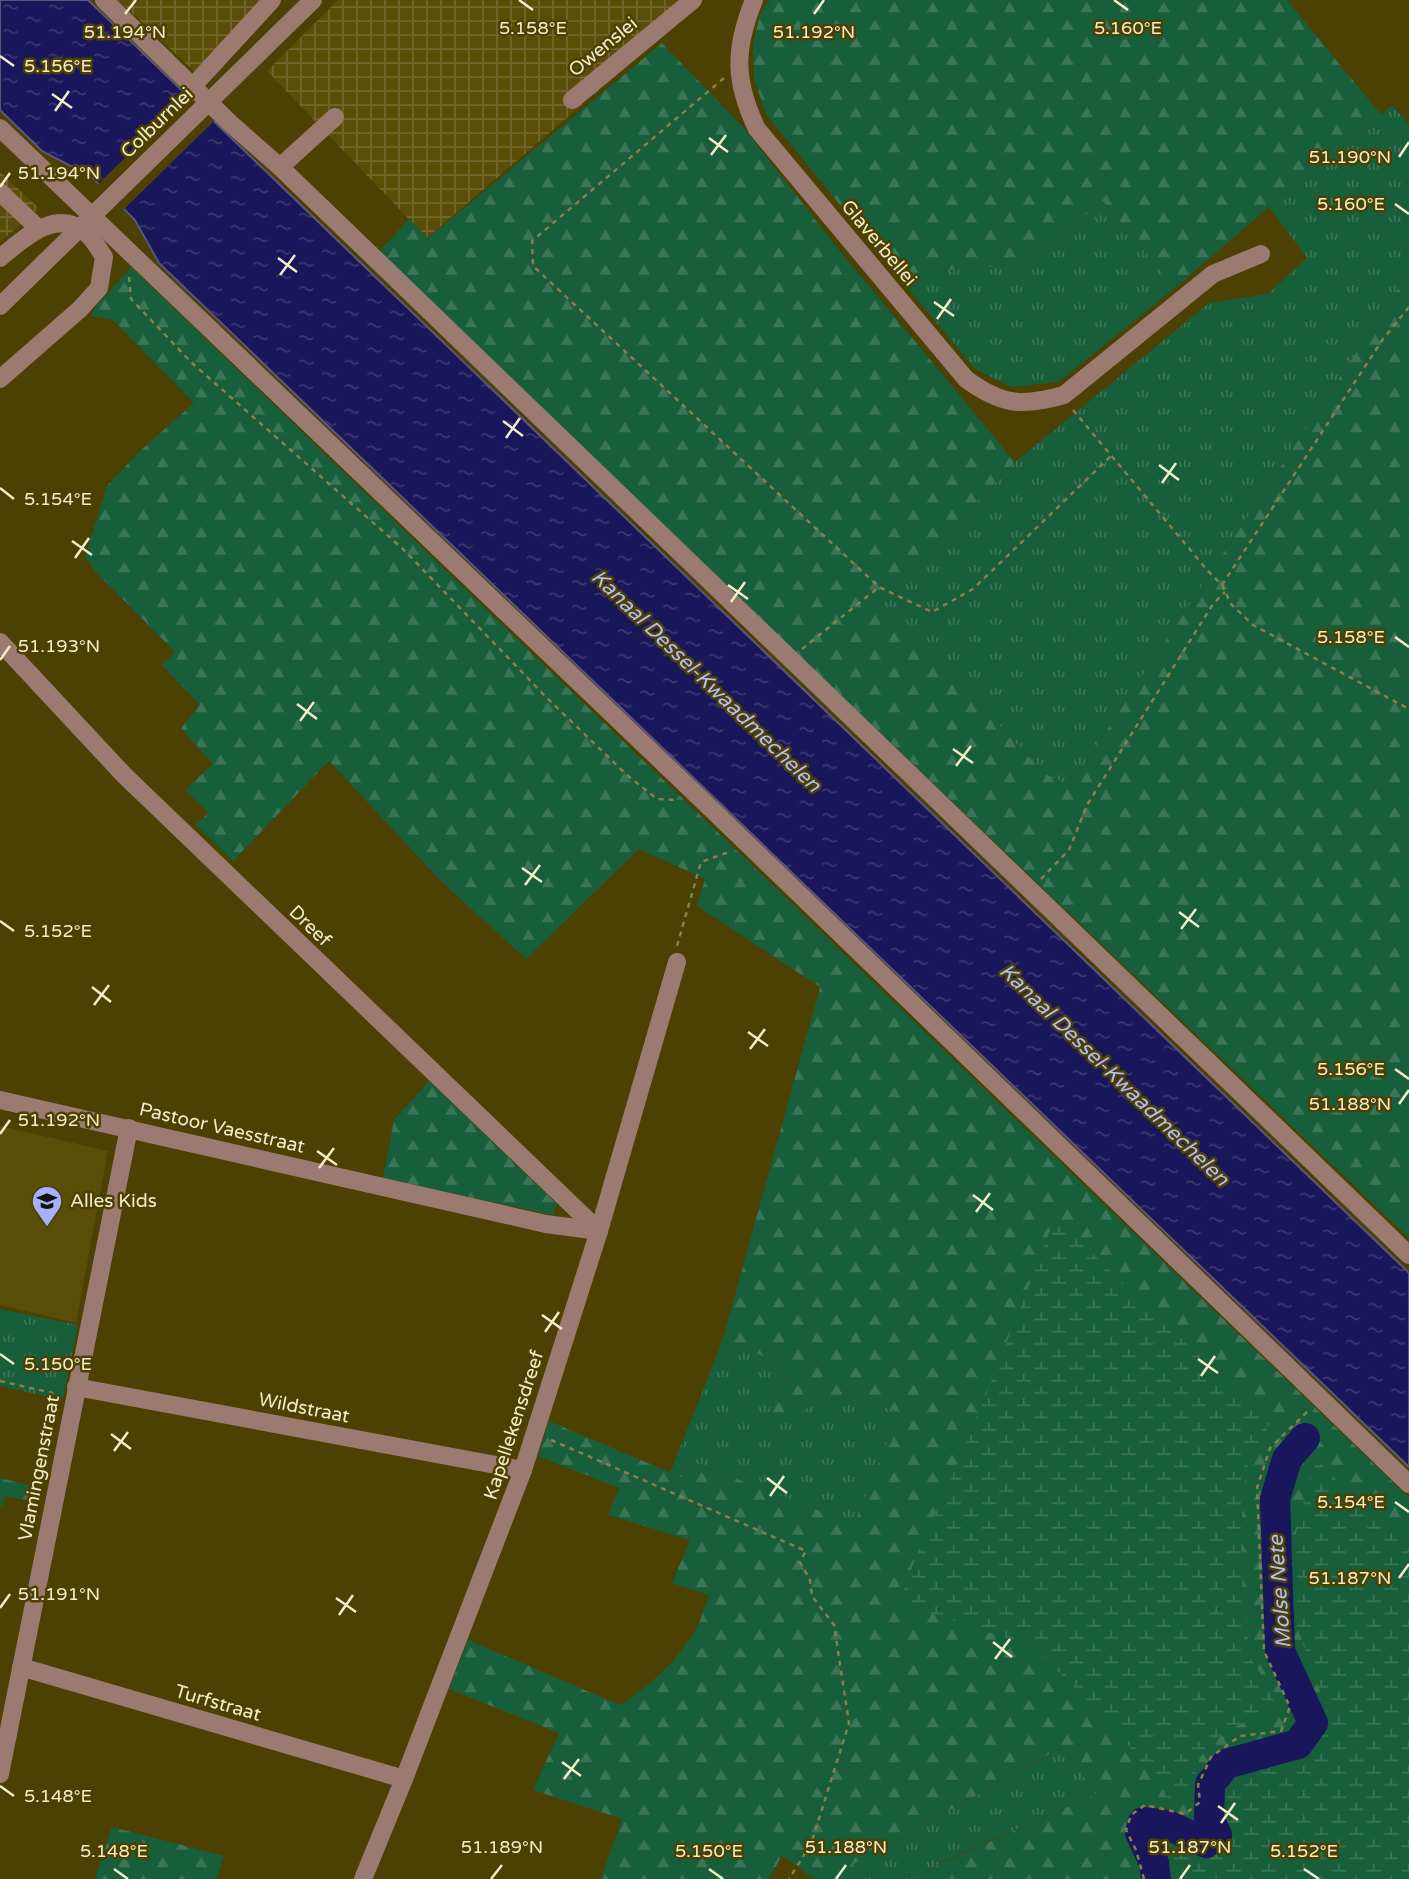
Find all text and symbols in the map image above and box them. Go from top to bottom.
street label: Owenslei [564,13,642,81]
text: 5.158°E [499,17,567,39]
text: 5.160°E [1094,17,1162,39]
text: 51.194°N [84,21,166,43]
text: 51.192°N [773,21,855,43]
text: 5.156°E [24,55,92,77]
street label: Colburnlei [116,83,198,163]
text: 51.190°N [1309,146,1391,168]
text: 51.194°N [18,162,100,184]
text: 5.160°E [1317,193,1385,215]
street label: Glaverbellei [837,196,921,290]
text: 5.154°E [24,488,92,510]
water label: Kanaal Dessel-Kwaadmechelen [586,565,827,798]
text: 5.158°E [1317,626,1385,648]
text: 51.193°N [18,635,100,657]
street label: Dreef [284,901,336,952]
text: 5.152°E [24,920,92,942]
water label: Kanaal Dessel-Kwaadmechelen [994,959,1235,1192]
text: 5.156°E [1317,1058,1385,1080]
text: 51.188°N [1309,1093,1391,1115]
street label: Pastoor Vaesstraat [137,1098,307,1158]
text: 51.192°N [18,1109,100,1131]
school or university icon: Alles Kids [30,1184,64,1228]
place label: Alles Kids [70,1190,157,1212]
street label: Kapellekensdreef [479,1347,549,1502]
text: 5.150°E [24,1353,92,1375]
street label: Wildstraat [257,1388,351,1428]
street label: Vlamingenstraat [14,1393,64,1543]
text: 5.154°E [1317,1491,1385,1513]
water label: Molse Nete [1263,1533,1296,1650]
text: 51.187°N [1309,1567,1391,1589]
text: 51.191°N [18,1583,100,1605]
street label: Turfstraat [172,1680,264,1726]
text: 5.148°E [24,1785,92,1807]
text: 51.189°N [461,1836,543,1858]
text: 51.188°N [805,1836,887,1858]
text: 51.187°N [1149,1836,1231,1858]
text: 5.148°E [80,1840,148,1862]
text: 5.150°E [675,1840,743,1862]
text: 5.152°E [1270,1840,1338,1862]

